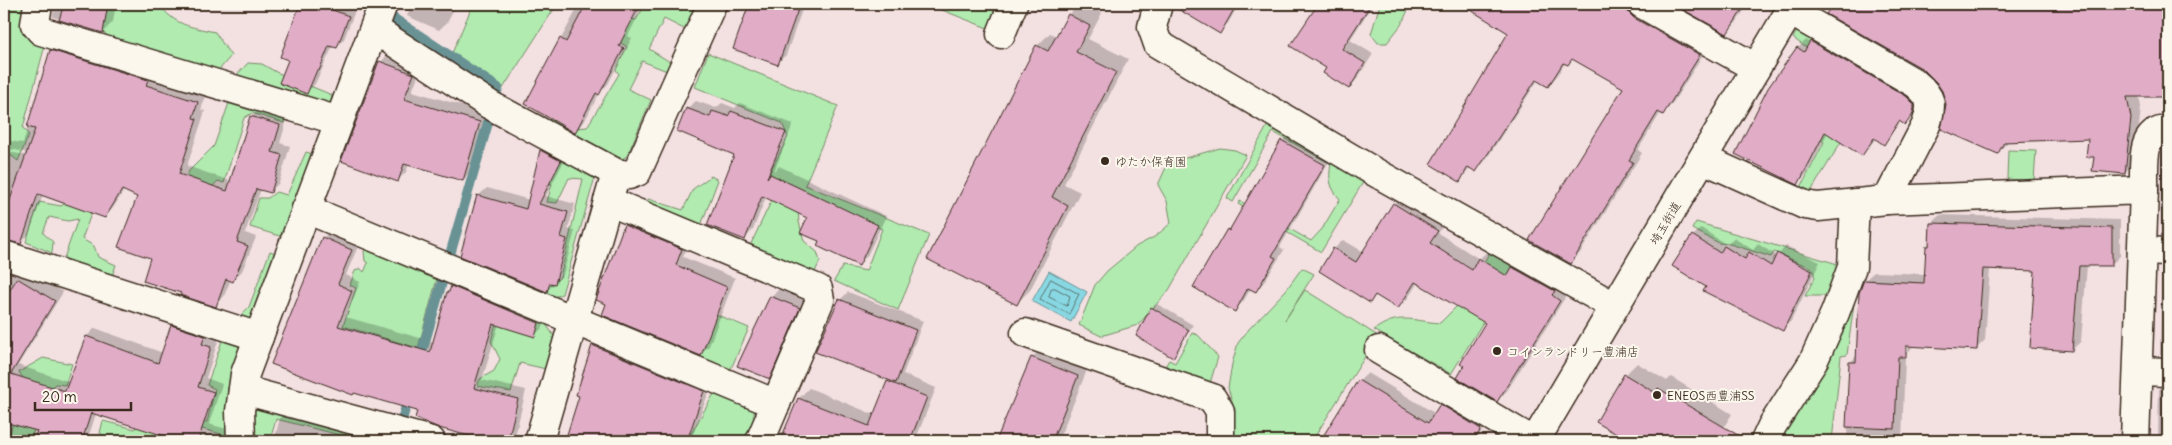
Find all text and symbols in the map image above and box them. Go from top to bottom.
place label: ゆたか保育園 [1115,154,1187,169]
marker: ゆたか保育園 [1099,155,1111,167]
street label: 埼玉街道 [1646,199,1684,247]
place label: コインランドリー豊浦店 [1507,344,1639,359]
marker: コインランドリー豊浦店 [1491,345,1503,357]
scale bar [35,380,131,412]
text: 20 m [42,387,77,406]
place label: ENEOS西豊浦SS [1667,388,1755,403]
marker: ENEOS西豊浦SS [1651,389,1663,401]

